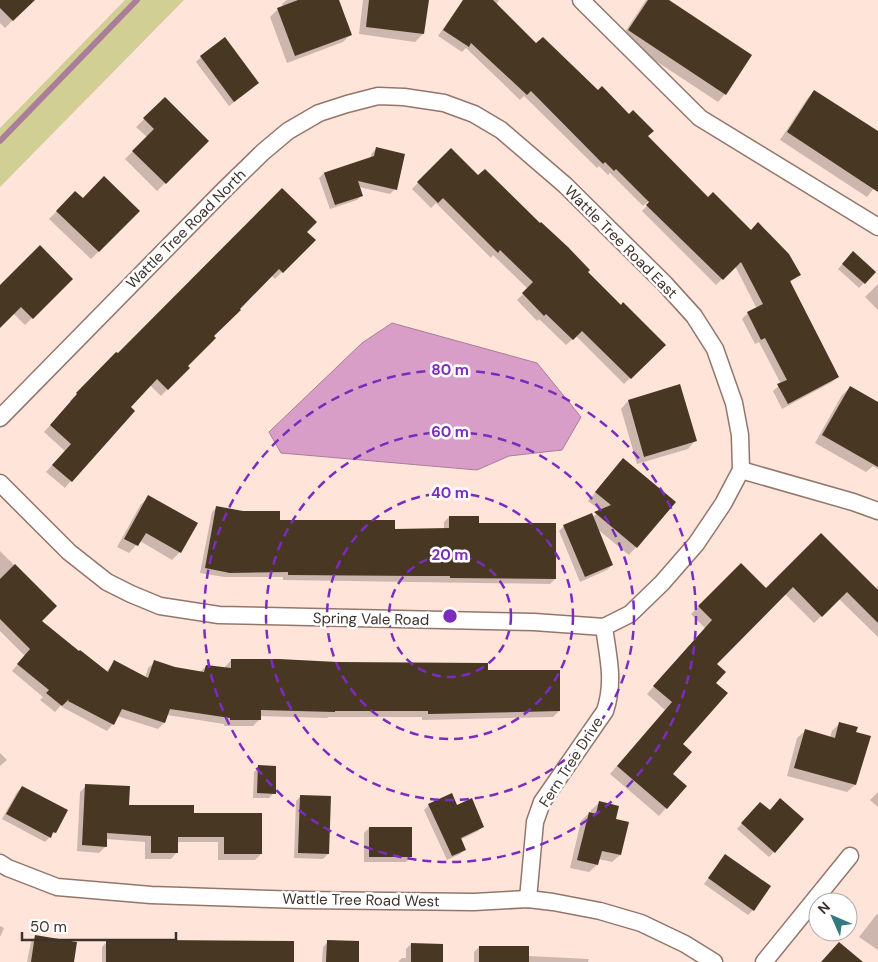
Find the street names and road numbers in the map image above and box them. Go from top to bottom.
street label: Wattle Tree Road North [122,165,250,293]
street label: Wattle Tree Road East [560,181,682,303]
street label: Spring Vale Road [313,608,429,630]
street label: Fern Tree Drive [534,713,608,811]
street label: Wattle Tree Road West [282,889,440,911]

